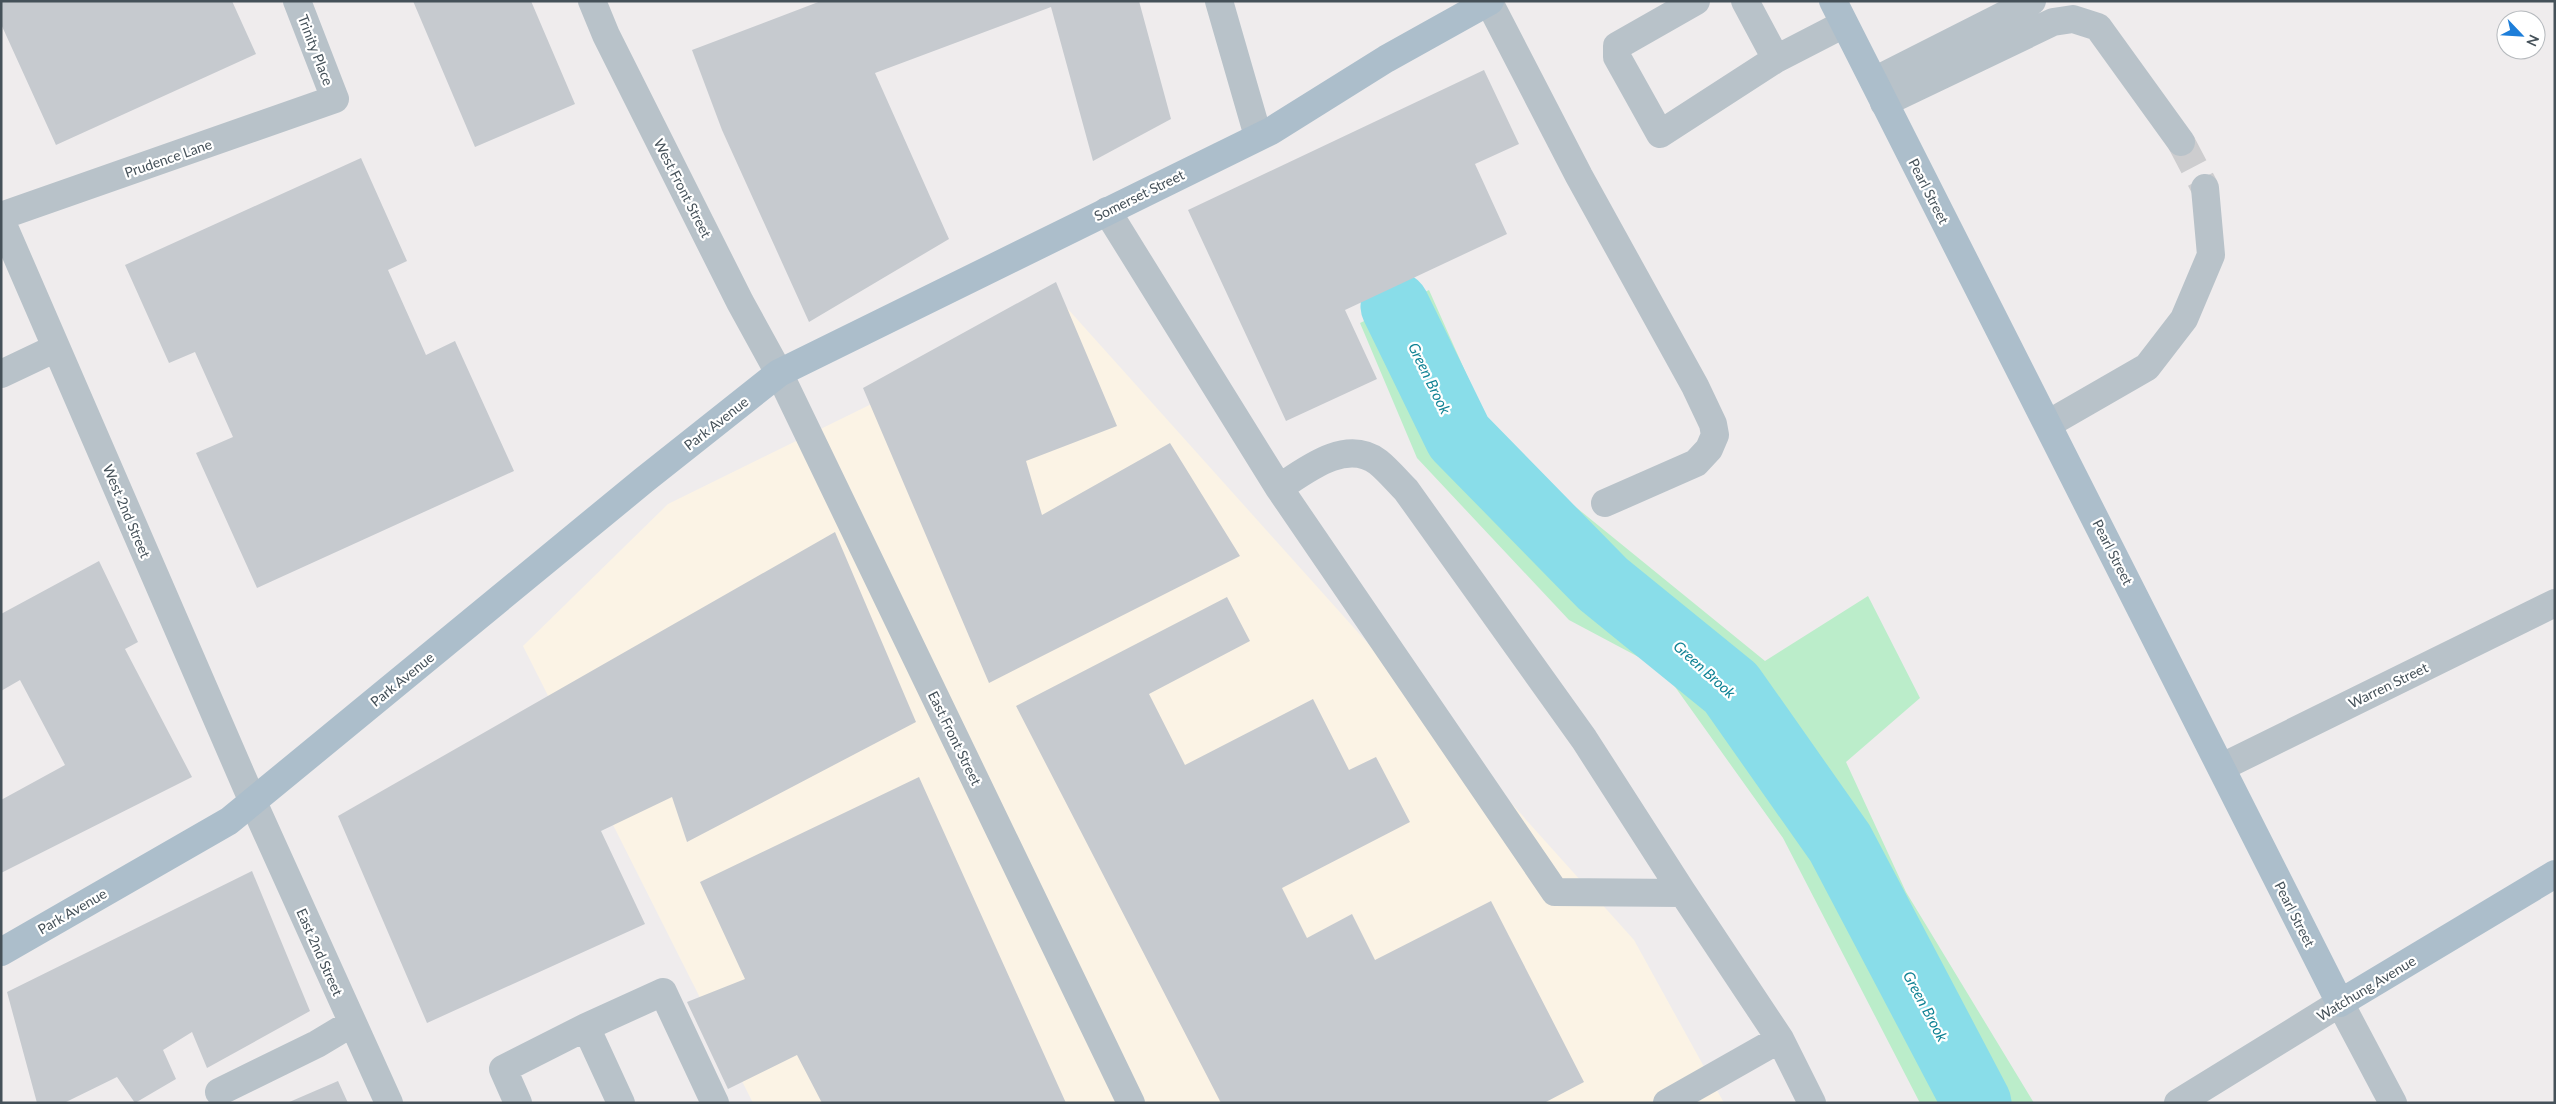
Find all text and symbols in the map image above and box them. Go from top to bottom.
north arrow [2496,10,2546,60]
street label: Trinity Place [295,12,337,88]
text: N [2523,32,2543,49]
street label: Prudence Lane [122,135,214,181]
street label: West Front Street [651,136,715,240]
street label: Pearl Street [1905,155,1953,227]
street label: Somerset Street [1091,166,1187,224]
water label: Green Brook [1405,339,1455,417]
street label: Park Avenue [681,393,751,453]
street label: West 2nd Street [100,462,154,560]
street label: Pearl Street [2089,516,2137,588]
water label: Green Brook [1670,637,1740,702]
street label: Park Avenue [367,648,437,710]
street label: Warren Street [2346,658,2430,712]
street label: East Front Street [925,688,985,788]
street label: Pearl Street [2271,878,2319,950]
street label: Park Avenue [34,884,110,938]
street label: East 2nd Street [293,906,347,998]
street label: Watchung Avenue [2313,952,2419,1024]
water label: Green Brook [1900,968,1952,1045]

